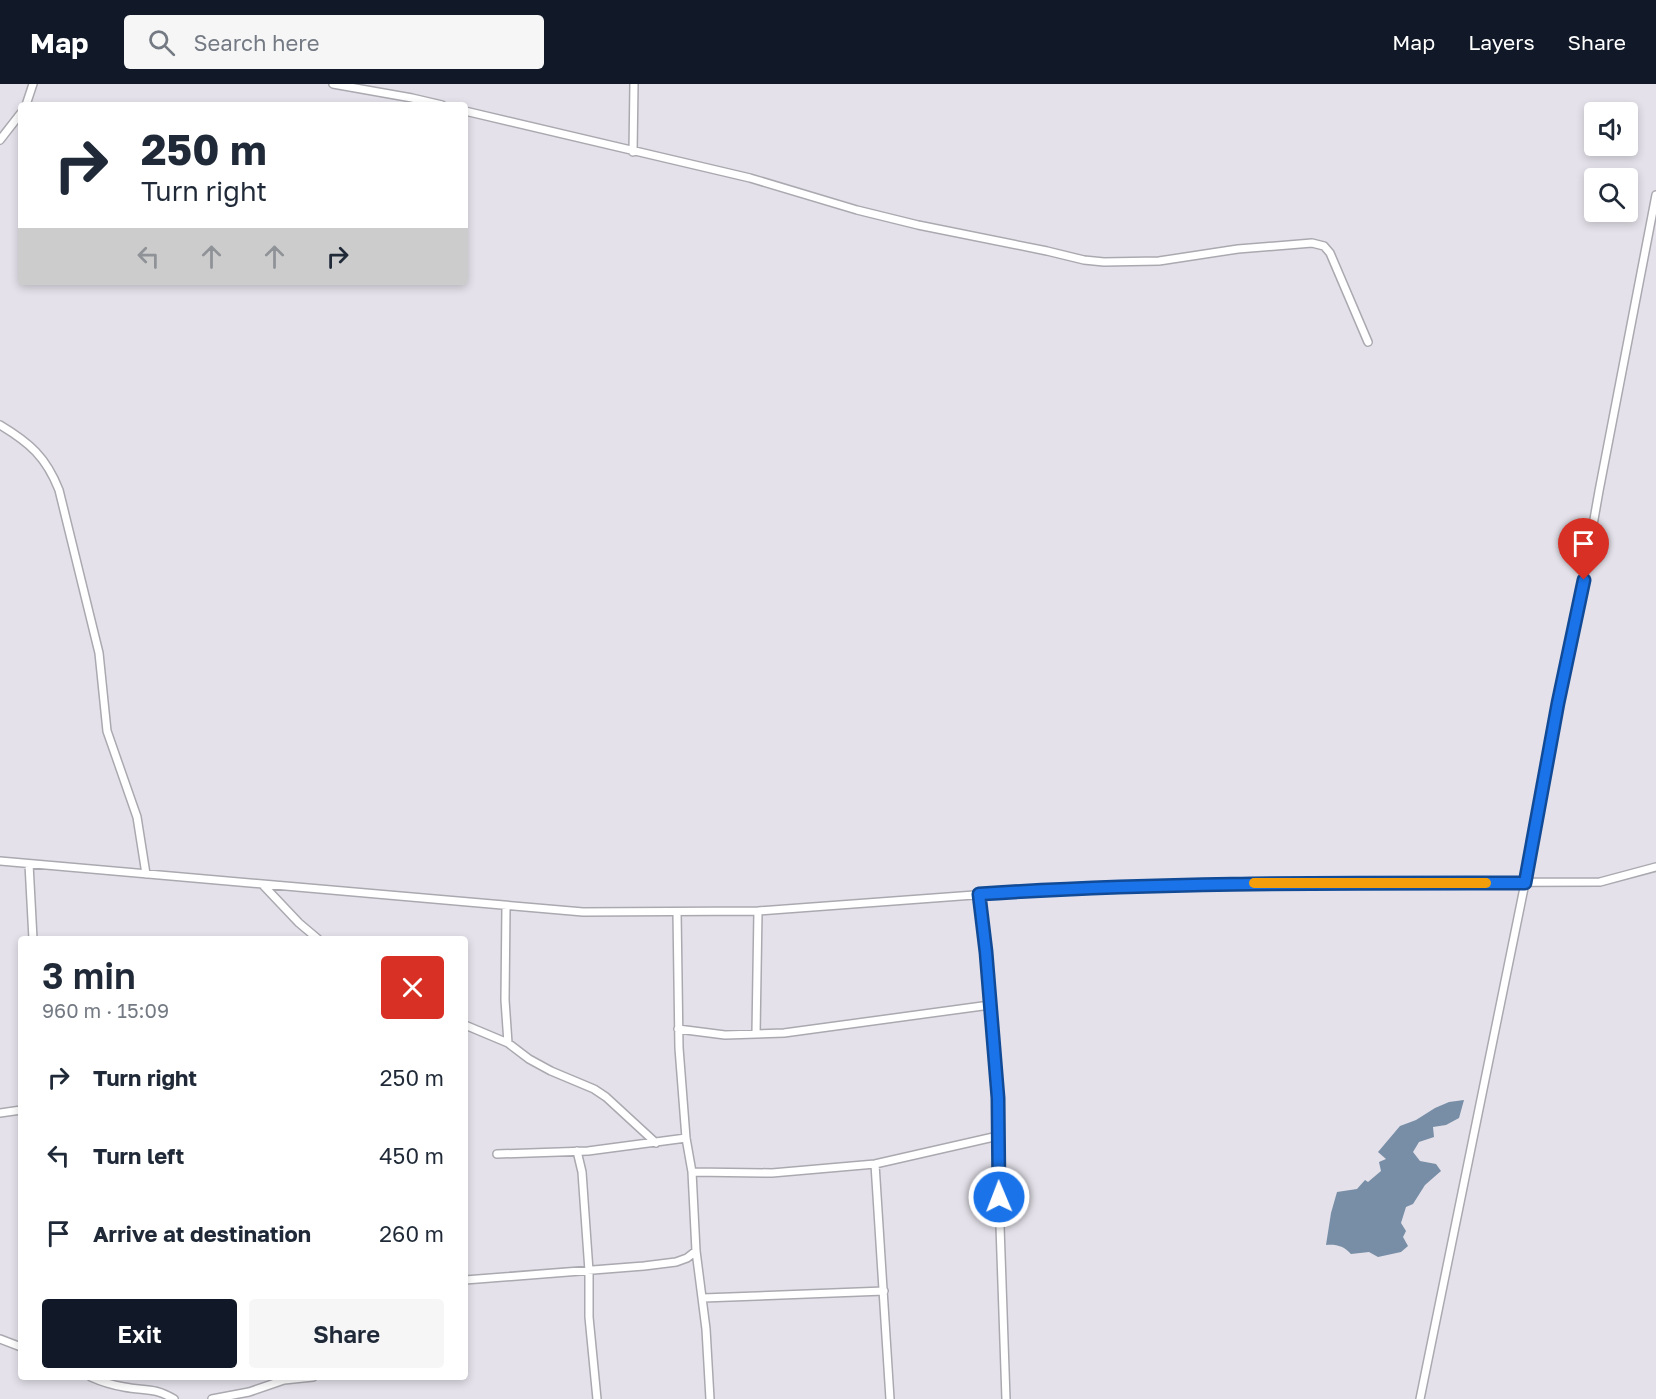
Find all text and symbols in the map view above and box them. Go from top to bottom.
search box [124,15,544,69]
text: Map [30,26,88,59]
icon: search [145,26,178,59]
text: Search here [193,29,319,56]
text: Map [1392,29,1435,55]
text: Layers [1468,29,1535,55]
text: Share [1568,29,1626,55]
map controls [1584,102,1638,222]
button: sound [1584,102,1638,156]
text: 250 m [141,124,267,174]
icon: right [42,126,120,204]
button: search [1584,168,1638,222]
text: Turn right [141,175,267,207]
icon: left [132,240,165,273]
icon: ahead [195,240,228,273]
icon: ahead [258,240,291,273]
icon: right [321,240,354,273]
pin [1558,518,1609,580]
icon: arrive [1567,527,1600,560]
text: 3 min [42,954,136,997]
button: close [381,956,444,1019]
text: 960 m · 15:09 [42,998,169,1022]
icon: right [42,1061,75,1094]
text: Turn right [93,1064,197,1091]
text: 250 m [380,1064,444,1091]
icon: left [42,1139,75,1172]
text: Turn left [93,1142,184,1169]
text: 450 m [379,1142,444,1169]
position arrow [967,1165,1031,1229]
icon: arrive [42,1217,75,1250]
text: Arrive at destination [93,1220,311,1247]
text: 260 m [379,1220,444,1247]
button: Exit [42,1299,237,1368]
button: Share [249,1299,444,1368]

